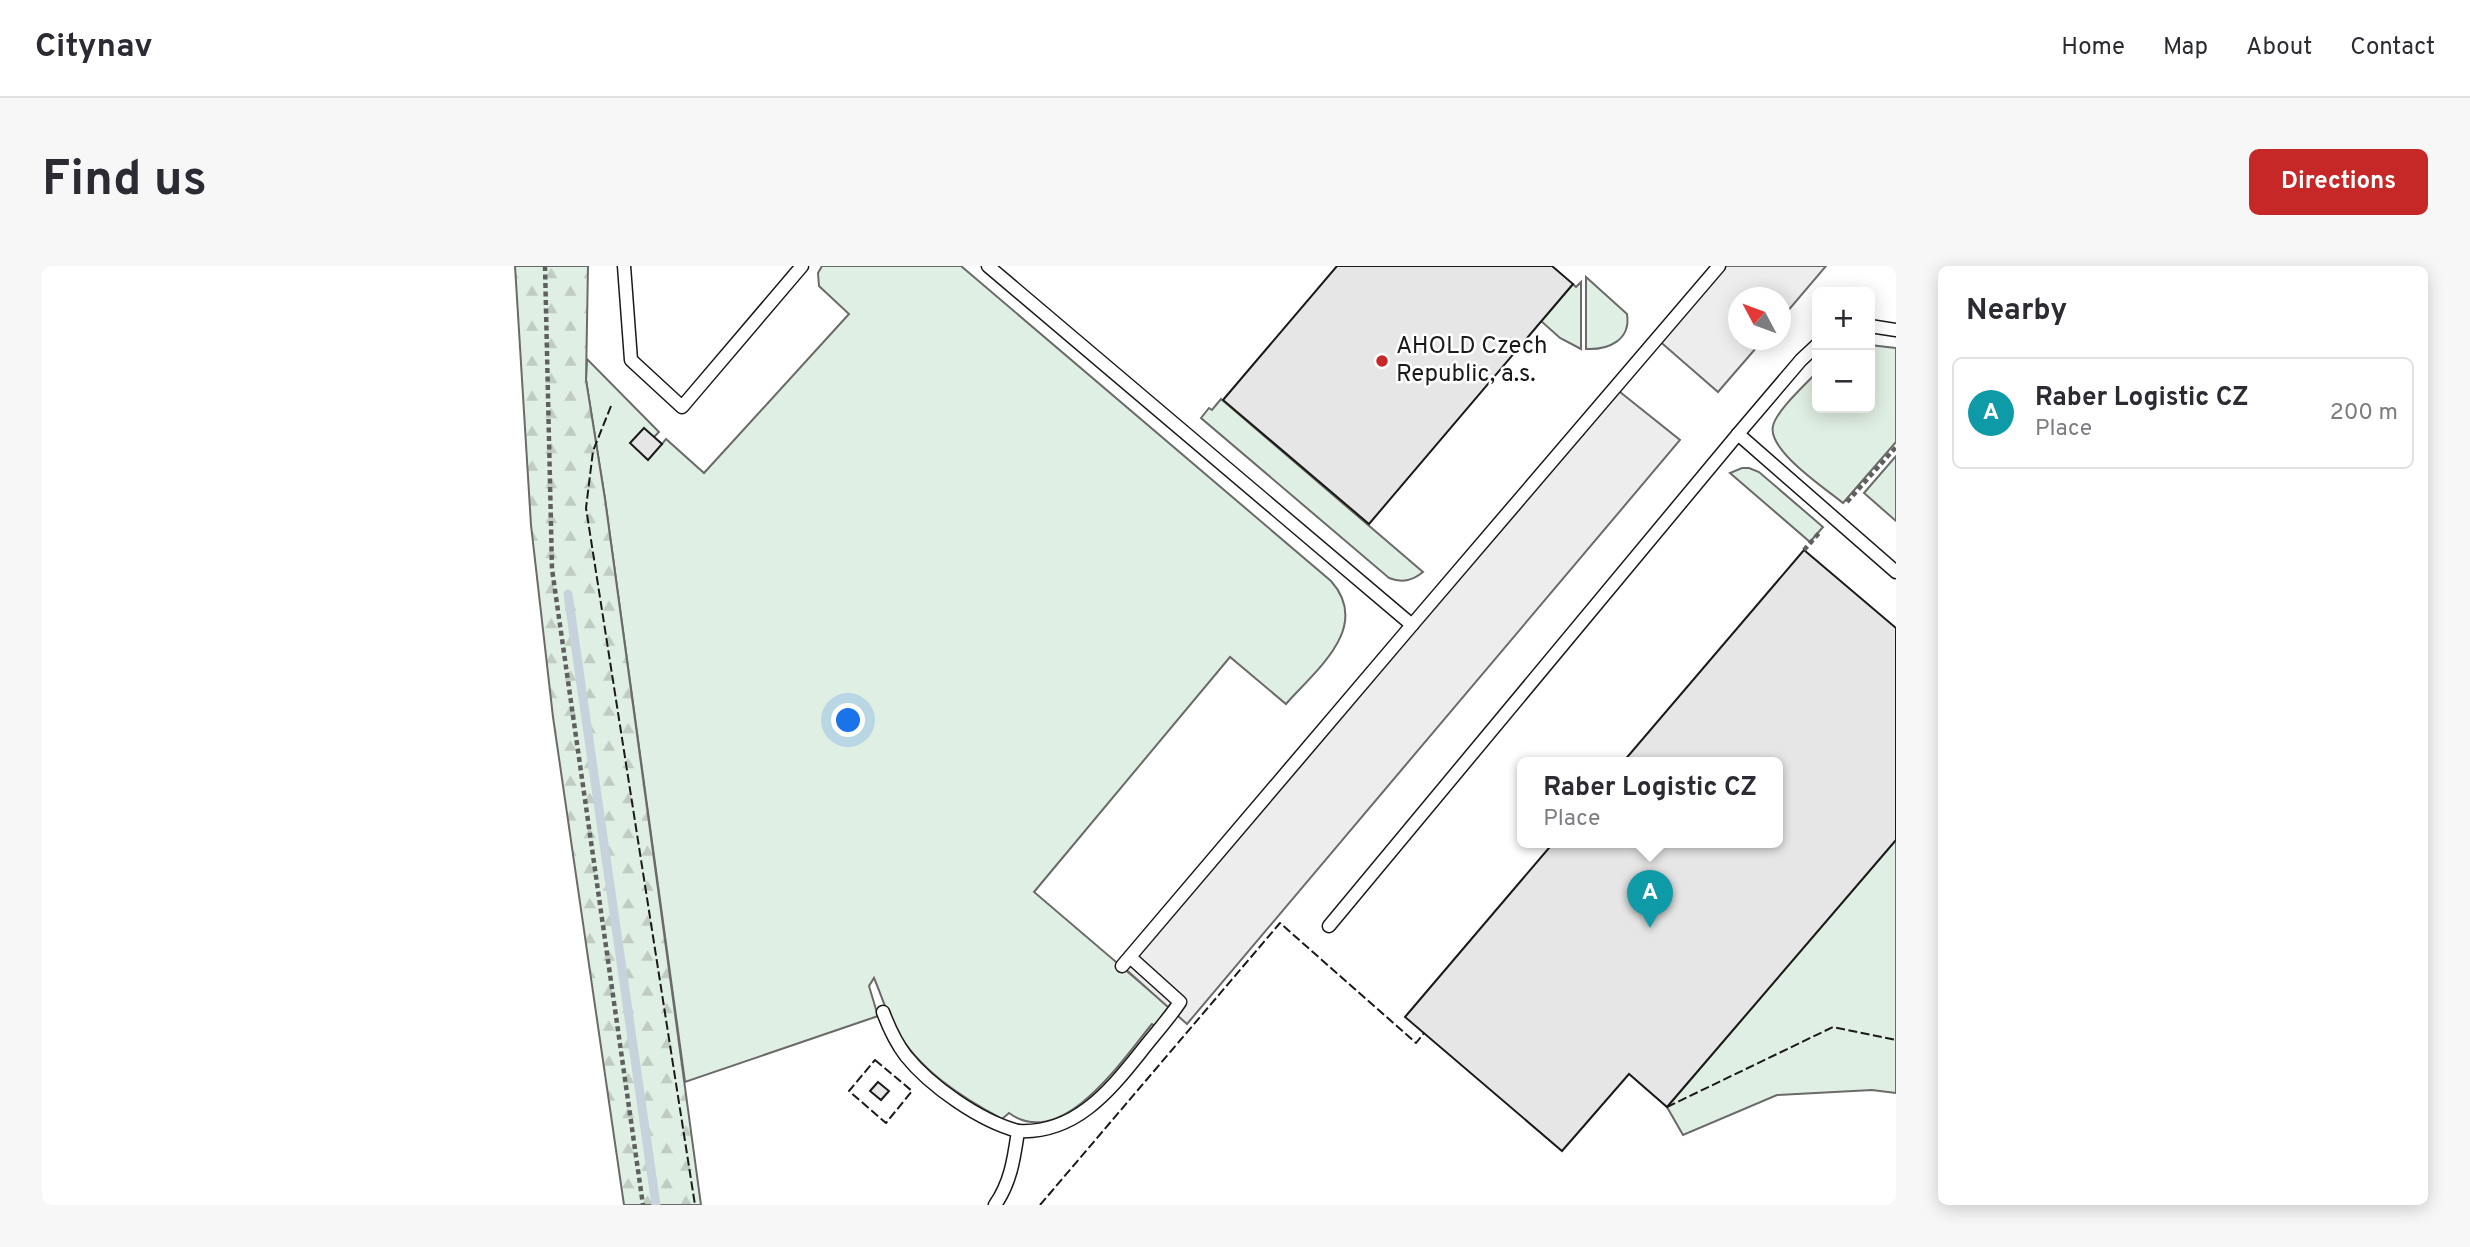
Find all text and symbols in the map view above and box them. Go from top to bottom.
text: Citynav [35,27,153,69]
text: Home [2061,33,2125,63]
text: Map [2163,33,2208,63]
text: About [2246,33,2312,63]
text: Contact [2350,33,2435,63]
button: Directions [2249,149,2428,215]
text: Find us [42,151,207,213]
north arrow [1728,287,1791,350]
map controls [1812,287,1875,413]
button: + [1812,287,1875,350]
text: Nearby [1966,293,2067,330]
place label: AHOLD Czech Republic, a.s. [1396,332,1547,390]
button: − [1812,350,1875,413]
marker: AHOLD Czech Republic, a.s. [1374,353,1390,369]
text: Raber Logistic CZ [2035,382,2249,415]
text: A [1983,399,1999,428]
text: 200 m [2330,399,2398,428]
text: Place [2035,415,2092,444]
your location [831,703,865,737]
popup [1517,757,1783,848]
text: Raber Logistic CZ [1543,772,1757,805]
text: Place [1543,805,1600,834]
pin: A [1627,870,1673,928]

